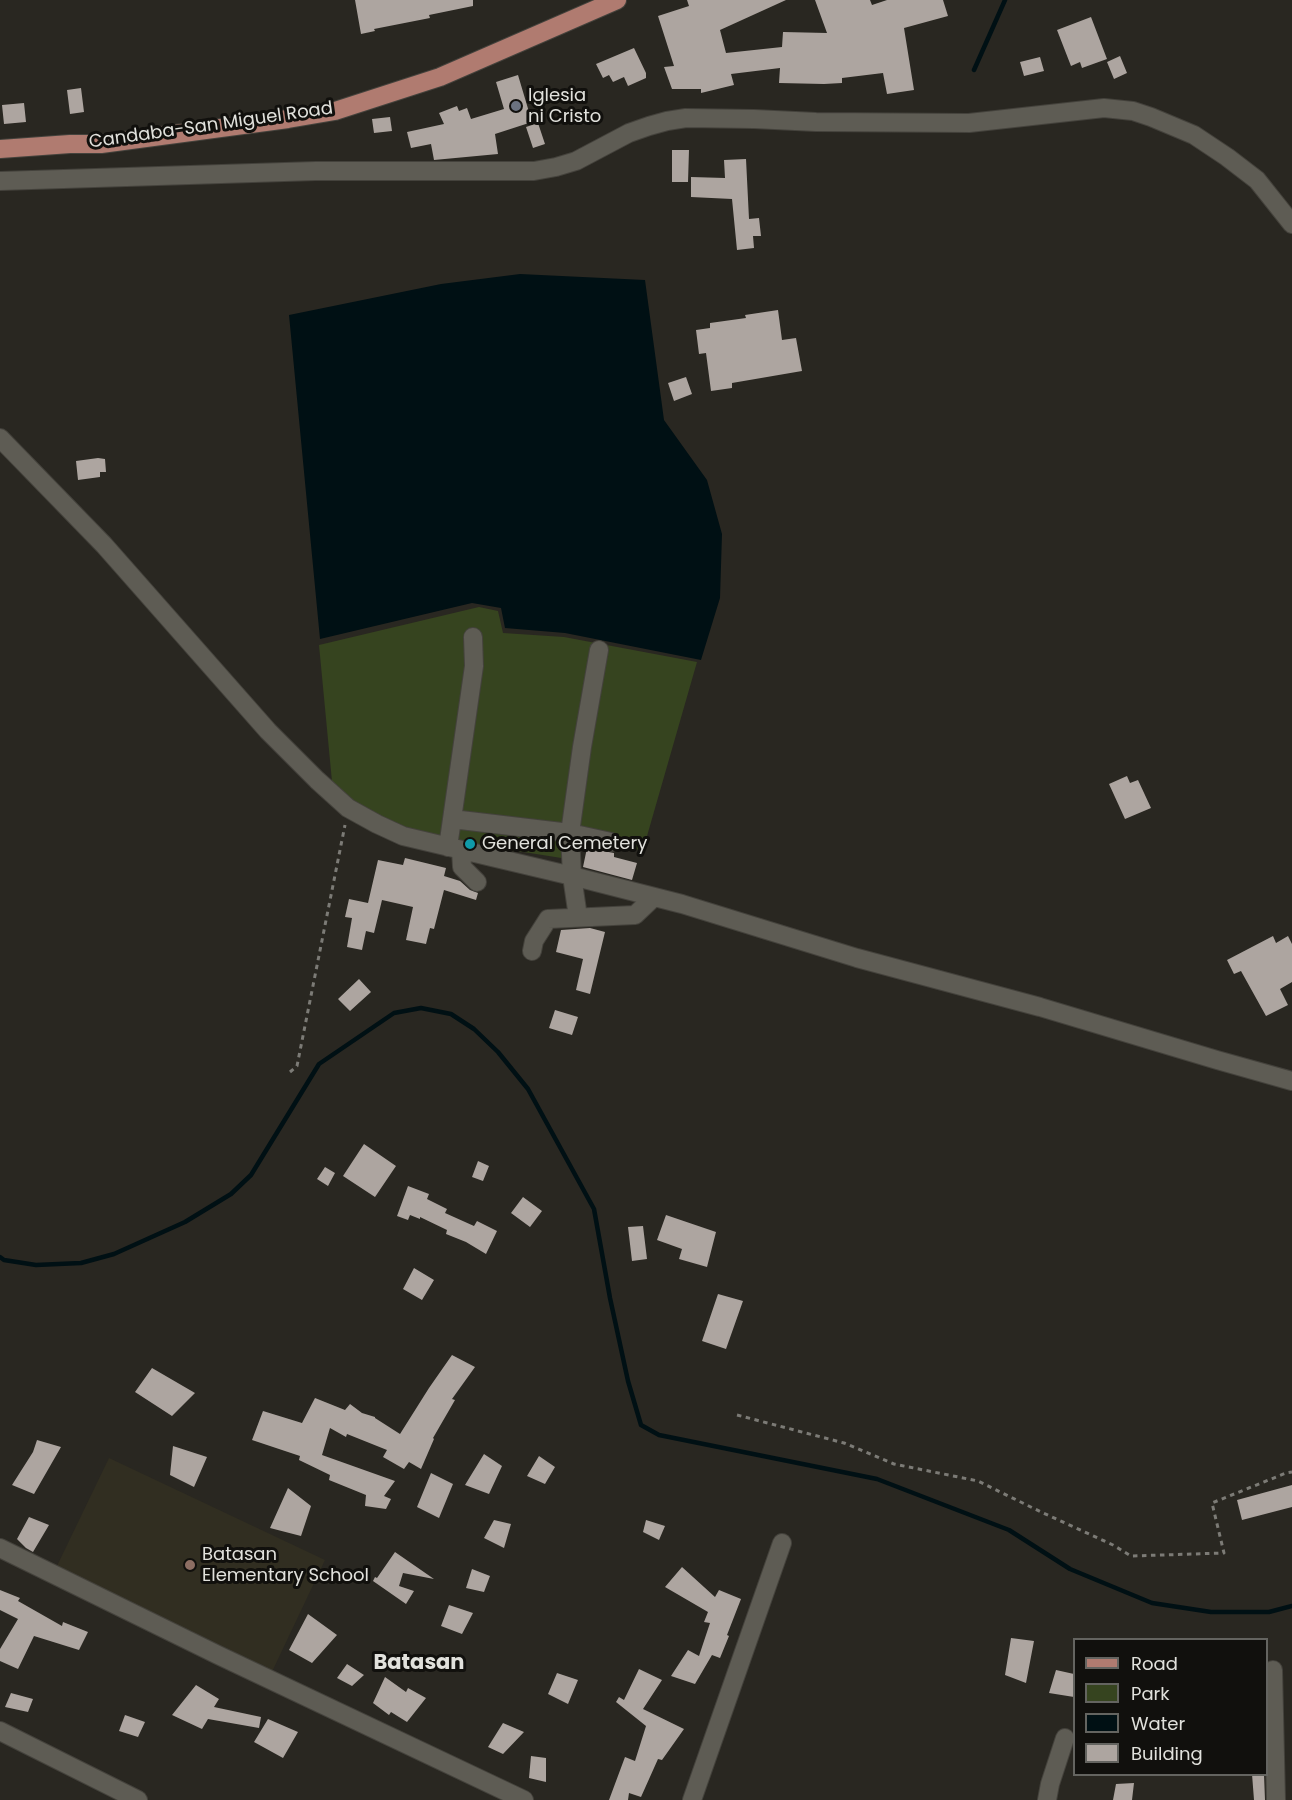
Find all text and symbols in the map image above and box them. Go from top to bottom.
place label: Iglesia ni Cristo [528,85,601,128]
street label: Candaba-San Miguel Road [88,98,334,154]
marker: Iglesia ni Cristo [509,99,523,113]
place label: General Cemetery [482,833,647,855]
marker: General Cemetery [463,837,477,851]
place label: Batasan Elementary School [202,1544,369,1586]
marker: Batasan Elementary School [183,1558,197,1572]
legend [1073,1638,1268,1776]
district label: Batasan [373,1651,465,1677]
text: Road [1131,1651,1178,1676]
text: Park [1131,1681,1170,1706]
text: Water [1131,1711,1185,1736]
text: Building [1131,1741,1203,1766]

